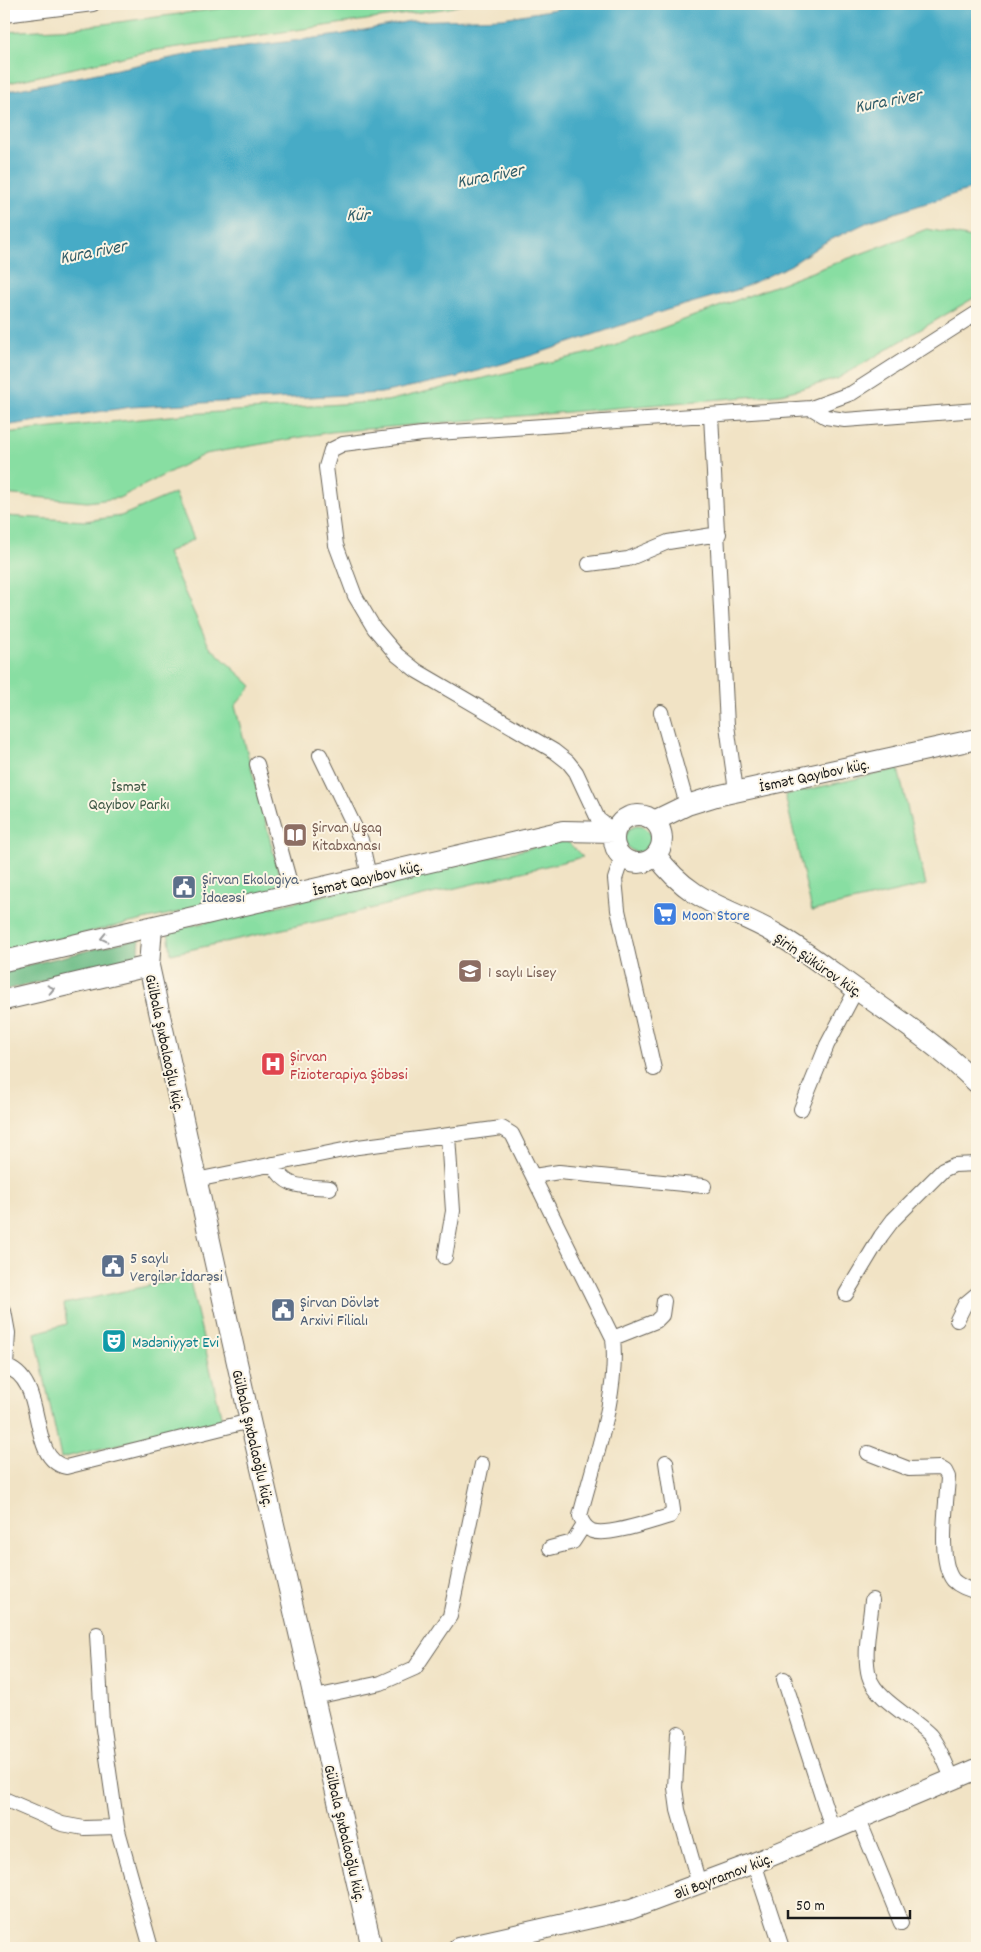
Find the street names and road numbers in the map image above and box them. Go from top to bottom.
street label: İsmət Qayıbov küç. [757,754,872,799]
street label: İsmət Qayıbov küç. [311,856,425,903]
street label: Şirin Şükürov küç. [769,928,866,1004]
street label: Gülbala Şıxbalaoğlu küç. [138,972,189,1115]
street label: Gülbala Şıxbalaoğlu küç. [225,1368,279,1510]
street label: Gülbala Şıxbalaoğlu küç. [317,1763,371,1905]
street label: Əli Bayramov küç. [672,1848,776,1907]

